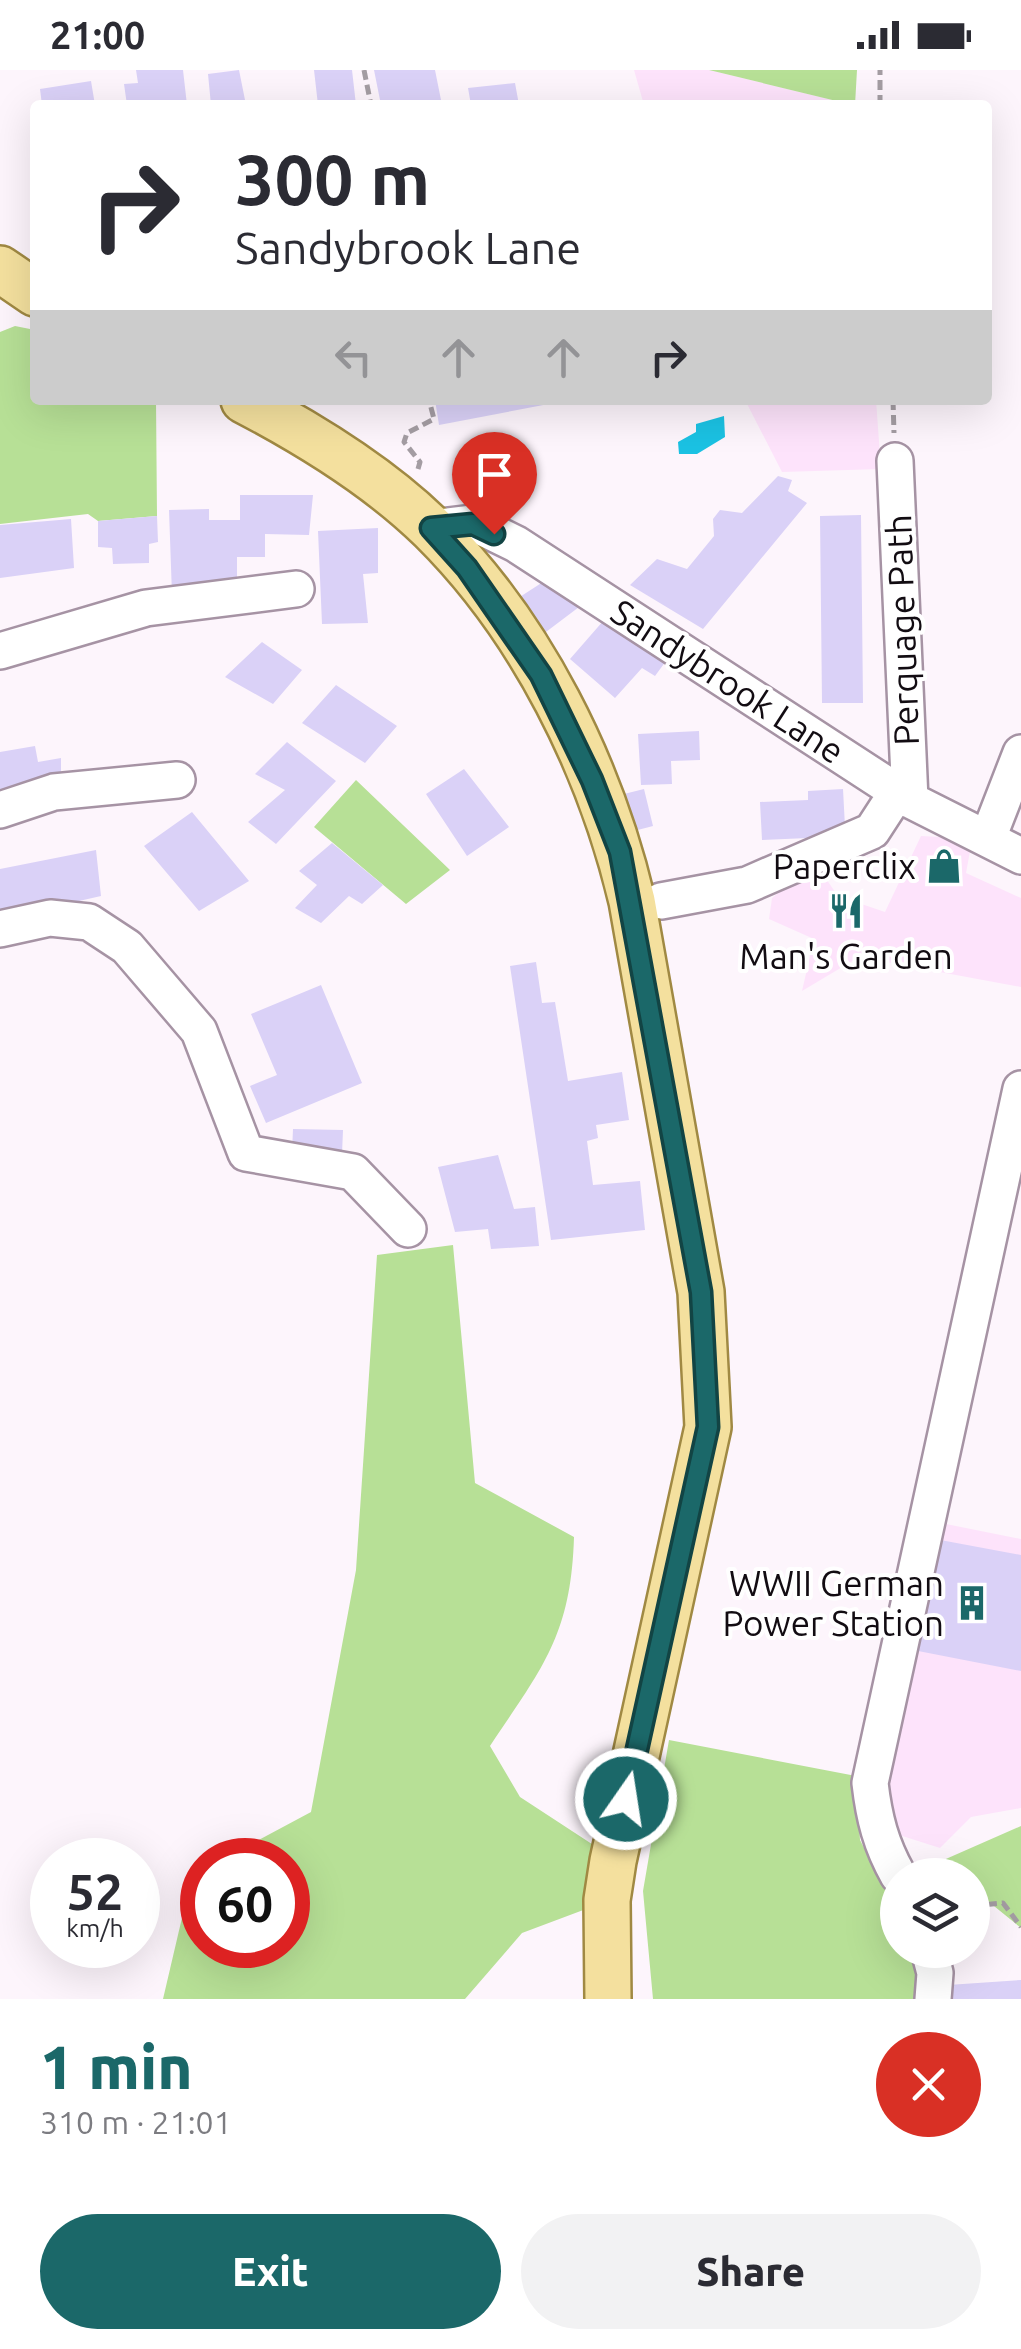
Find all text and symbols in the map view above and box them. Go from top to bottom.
text: 21:00 [50,14,145,56]
icon: right [70,140,200,270]
text: 300 m [235,140,430,218]
text: Sandybrook Lane [235,222,581,273]
icon: left [326,330,381,385]
icon: ahead [431,330,486,385]
icon: ahead [536,330,591,385]
icon: right [641,330,696,385]
pin [452,432,537,535]
icon: arrive [467,447,522,502]
street label: Perquage Path [878,514,926,746]
street label: Sandybrook Lane [604,591,852,771]
place label: Paperclix [773,846,916,886]
shop icon: Paperclix [925,847,963,885]
restaurant icon: Man's Garden [827,892,865,930]
place label: Man's Garden [739,936,953,976]
place label: WWII German Power Station [723,1563,944,1643]
building icon: WWII German Power Station [953,1584,991,1622]
position arrow [574,1747,678,1851]
speed limit sign: 60 [180,1838,310,1968]
map controls [880,1858,990,1968]
button: layers [880,1858,990,1968]
text: 52 [67,1863,123,1919]
text: km/h [66,1914,124,1942]
button: close [876,2032,981,2137]
text: 1 min [40,2033,193,2100]
text: 310 m · 21:01 [40,2104,232,2140]
button: Exit [40,2214,501,2329]
button: Share [521,2214,981,2329]

